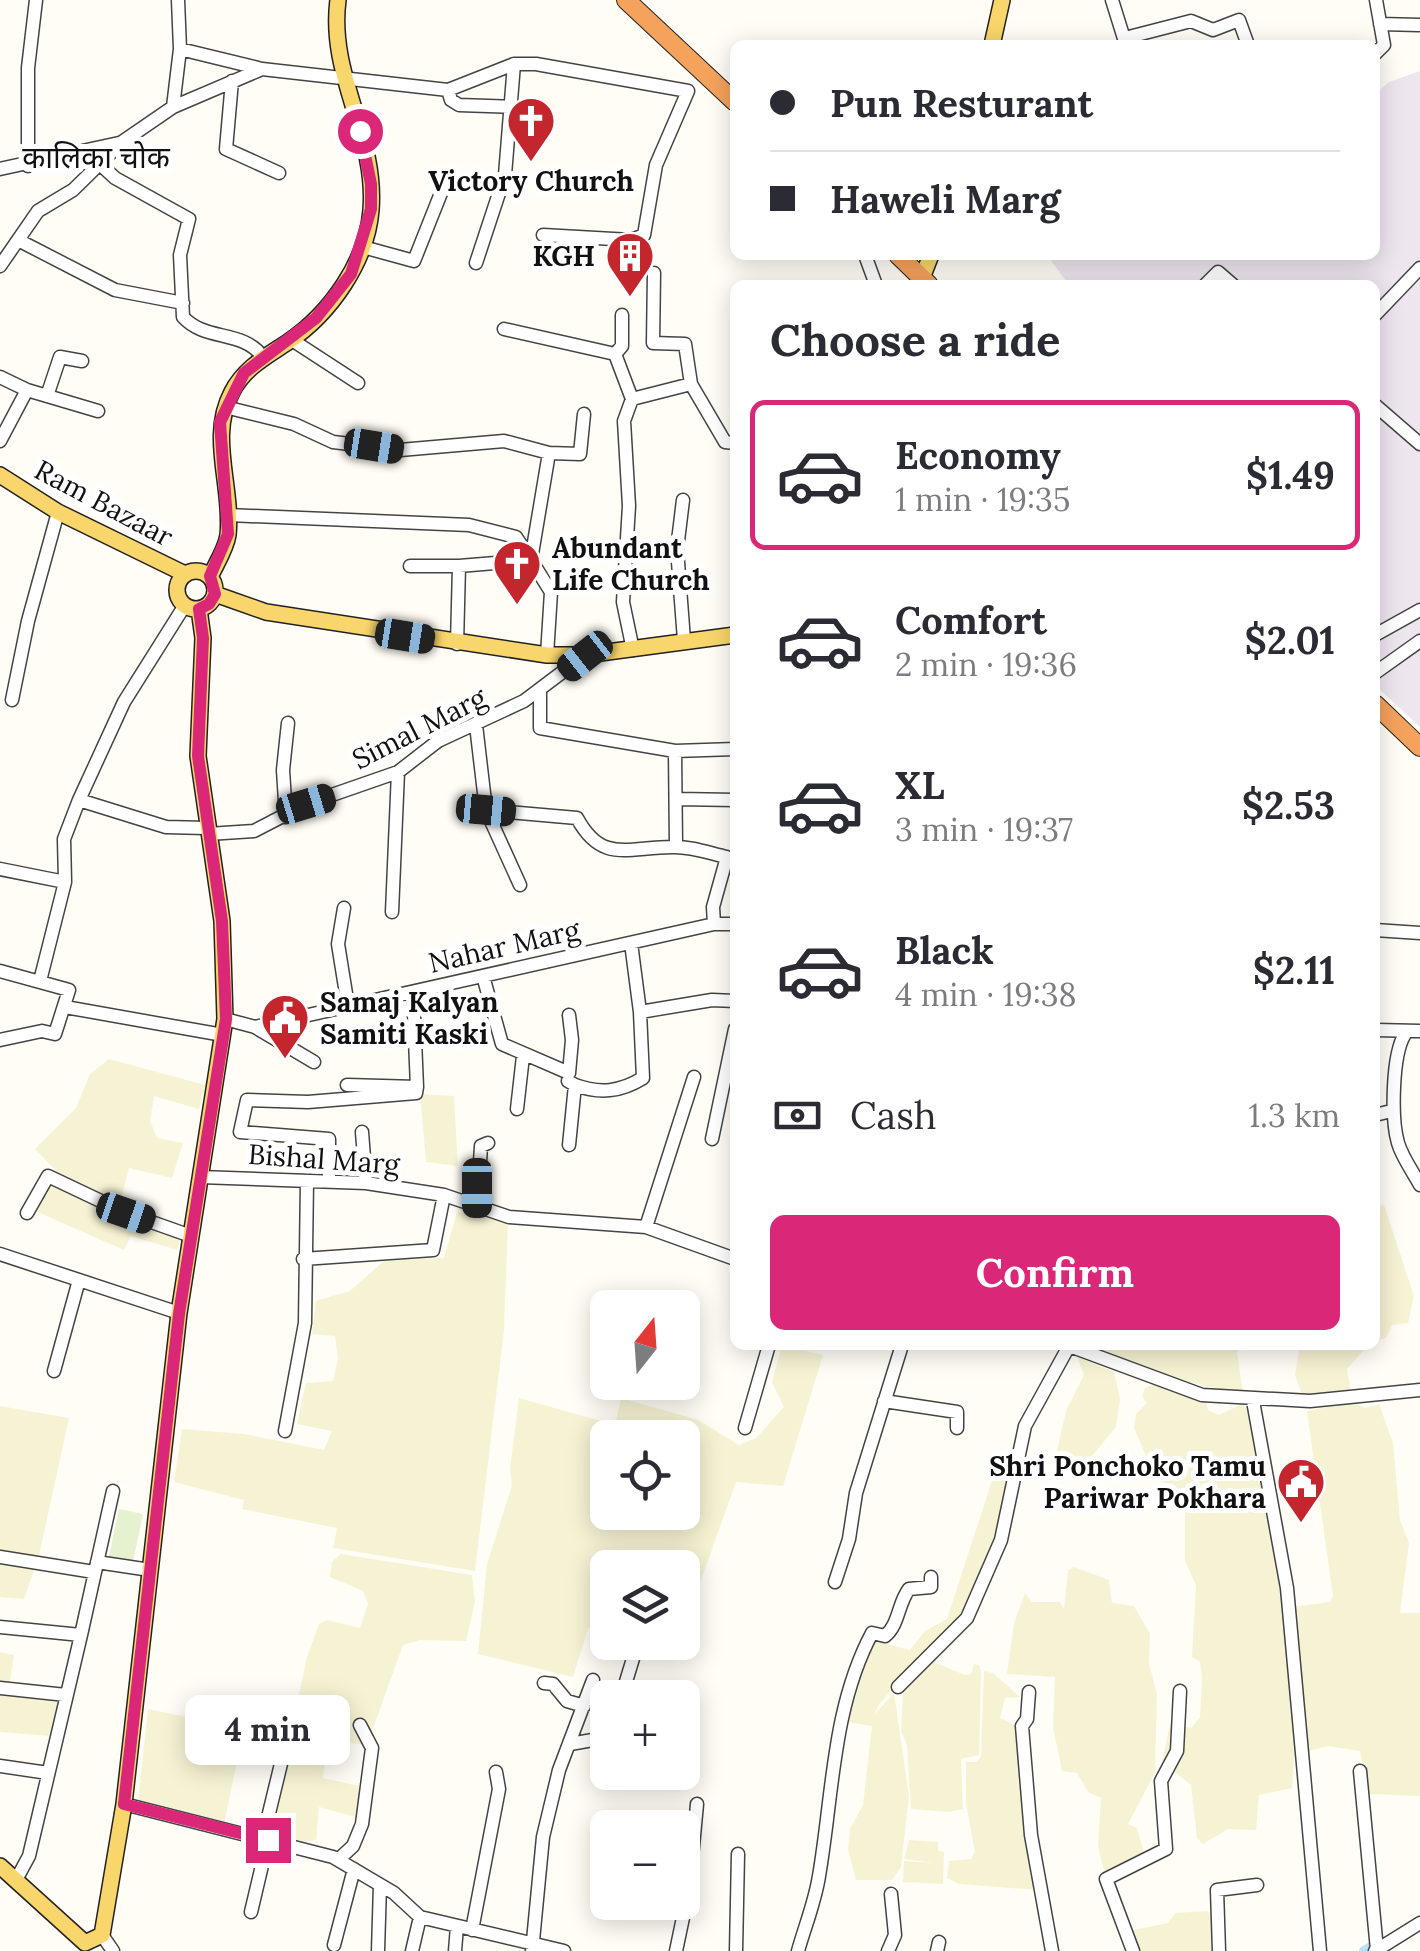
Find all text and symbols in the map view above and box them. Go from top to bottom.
text: Pun Resturant [830,79,1093,127]
church icon: Victory Church [505,95,557,163]
route start [338,109,383,154]
district label: कालिका चोक [22,138,171,176]
place label: Victory Church [428,163,634,199]
text: Haweli Marg [830,175,1061,223]
building icon: KGH [604,230,656,298]
place label: KGH [533,238,595,274]
text: Choose a ride [770,311,1060,368]
car [342,426,406,466]
icon: car [775,430,865,520]
text: Economy [895,431,1061,479]
text: $1.49 [1246,451,1335,499]
street label: Ram Bazaar [29,452,179,554]
text: 1 min · 19:35 [895,479,1070,520]
place label: Abundant Life Church [552,530,710,598]
church icon: Abundant Life Church [491,538,543,606]
icon: car [775,595,865,685]
text: Comfort [895,596,1047,644]
car [373,616,437,656]
text: $2.01 [1245,616,1335,664]
car [552,626,618,686]
text: 2 min · 19:36 [895,644,1077,685]
street label: Simal Marg [346,679,493,777]
icon: car [775,760,865,850]
text: XL [895,761,945,809]
car [273,781,339,827]
text: $2.53 [1242,781,1335,829]
car [455,792,517,828]
text: 3 min · 19:37 [895,809,1073,850]
street label: Nahar Marg [425,911,584,981]
icon: car [775,925,865,1015]
text: Black [895,926,994,974]
text: $2.11 [1253,946,1335,994]
text: 4 min · 19:38 [895,974,1077,1015]
place label: Samaj Kalyan Samiti Kaski [320,984,499,1052]
public building icon: Samaj Kalyan Samiti Kaski [259,992,311,1060]
icon: cash [770,1088,825,1143]
text: Cash [850,1091,937,1139]
text: 1.3 km [1248,1095,1340,1136]
street label: Bishal Marg [247,1136,402,1182]
car [462,1158,492,1218]
car [93,1189,159,1237]
button: Confirm [770,1215,1340,1330]
north arrow [590,1290,700,1400]
map controls [590,1290,700,1920]
button: locate [590,1420,700,1530]
place label: Shri Ponchoko Tamu Pariwar Pokhara [989,1448,1266,1516]
public building icon: Shri Ponchoko Tamu Pariwar Pokhara [1275,1456,1327,1524]
button: layers [590,1550,700,1660]
button: + [590,1680,700,1790]
callout: 4 min [186,1695,350,1765]
text: 4 min [224,1709,311,1750]
button: − [590,1810,700,1920]
route end [246,1818,291,1863]

